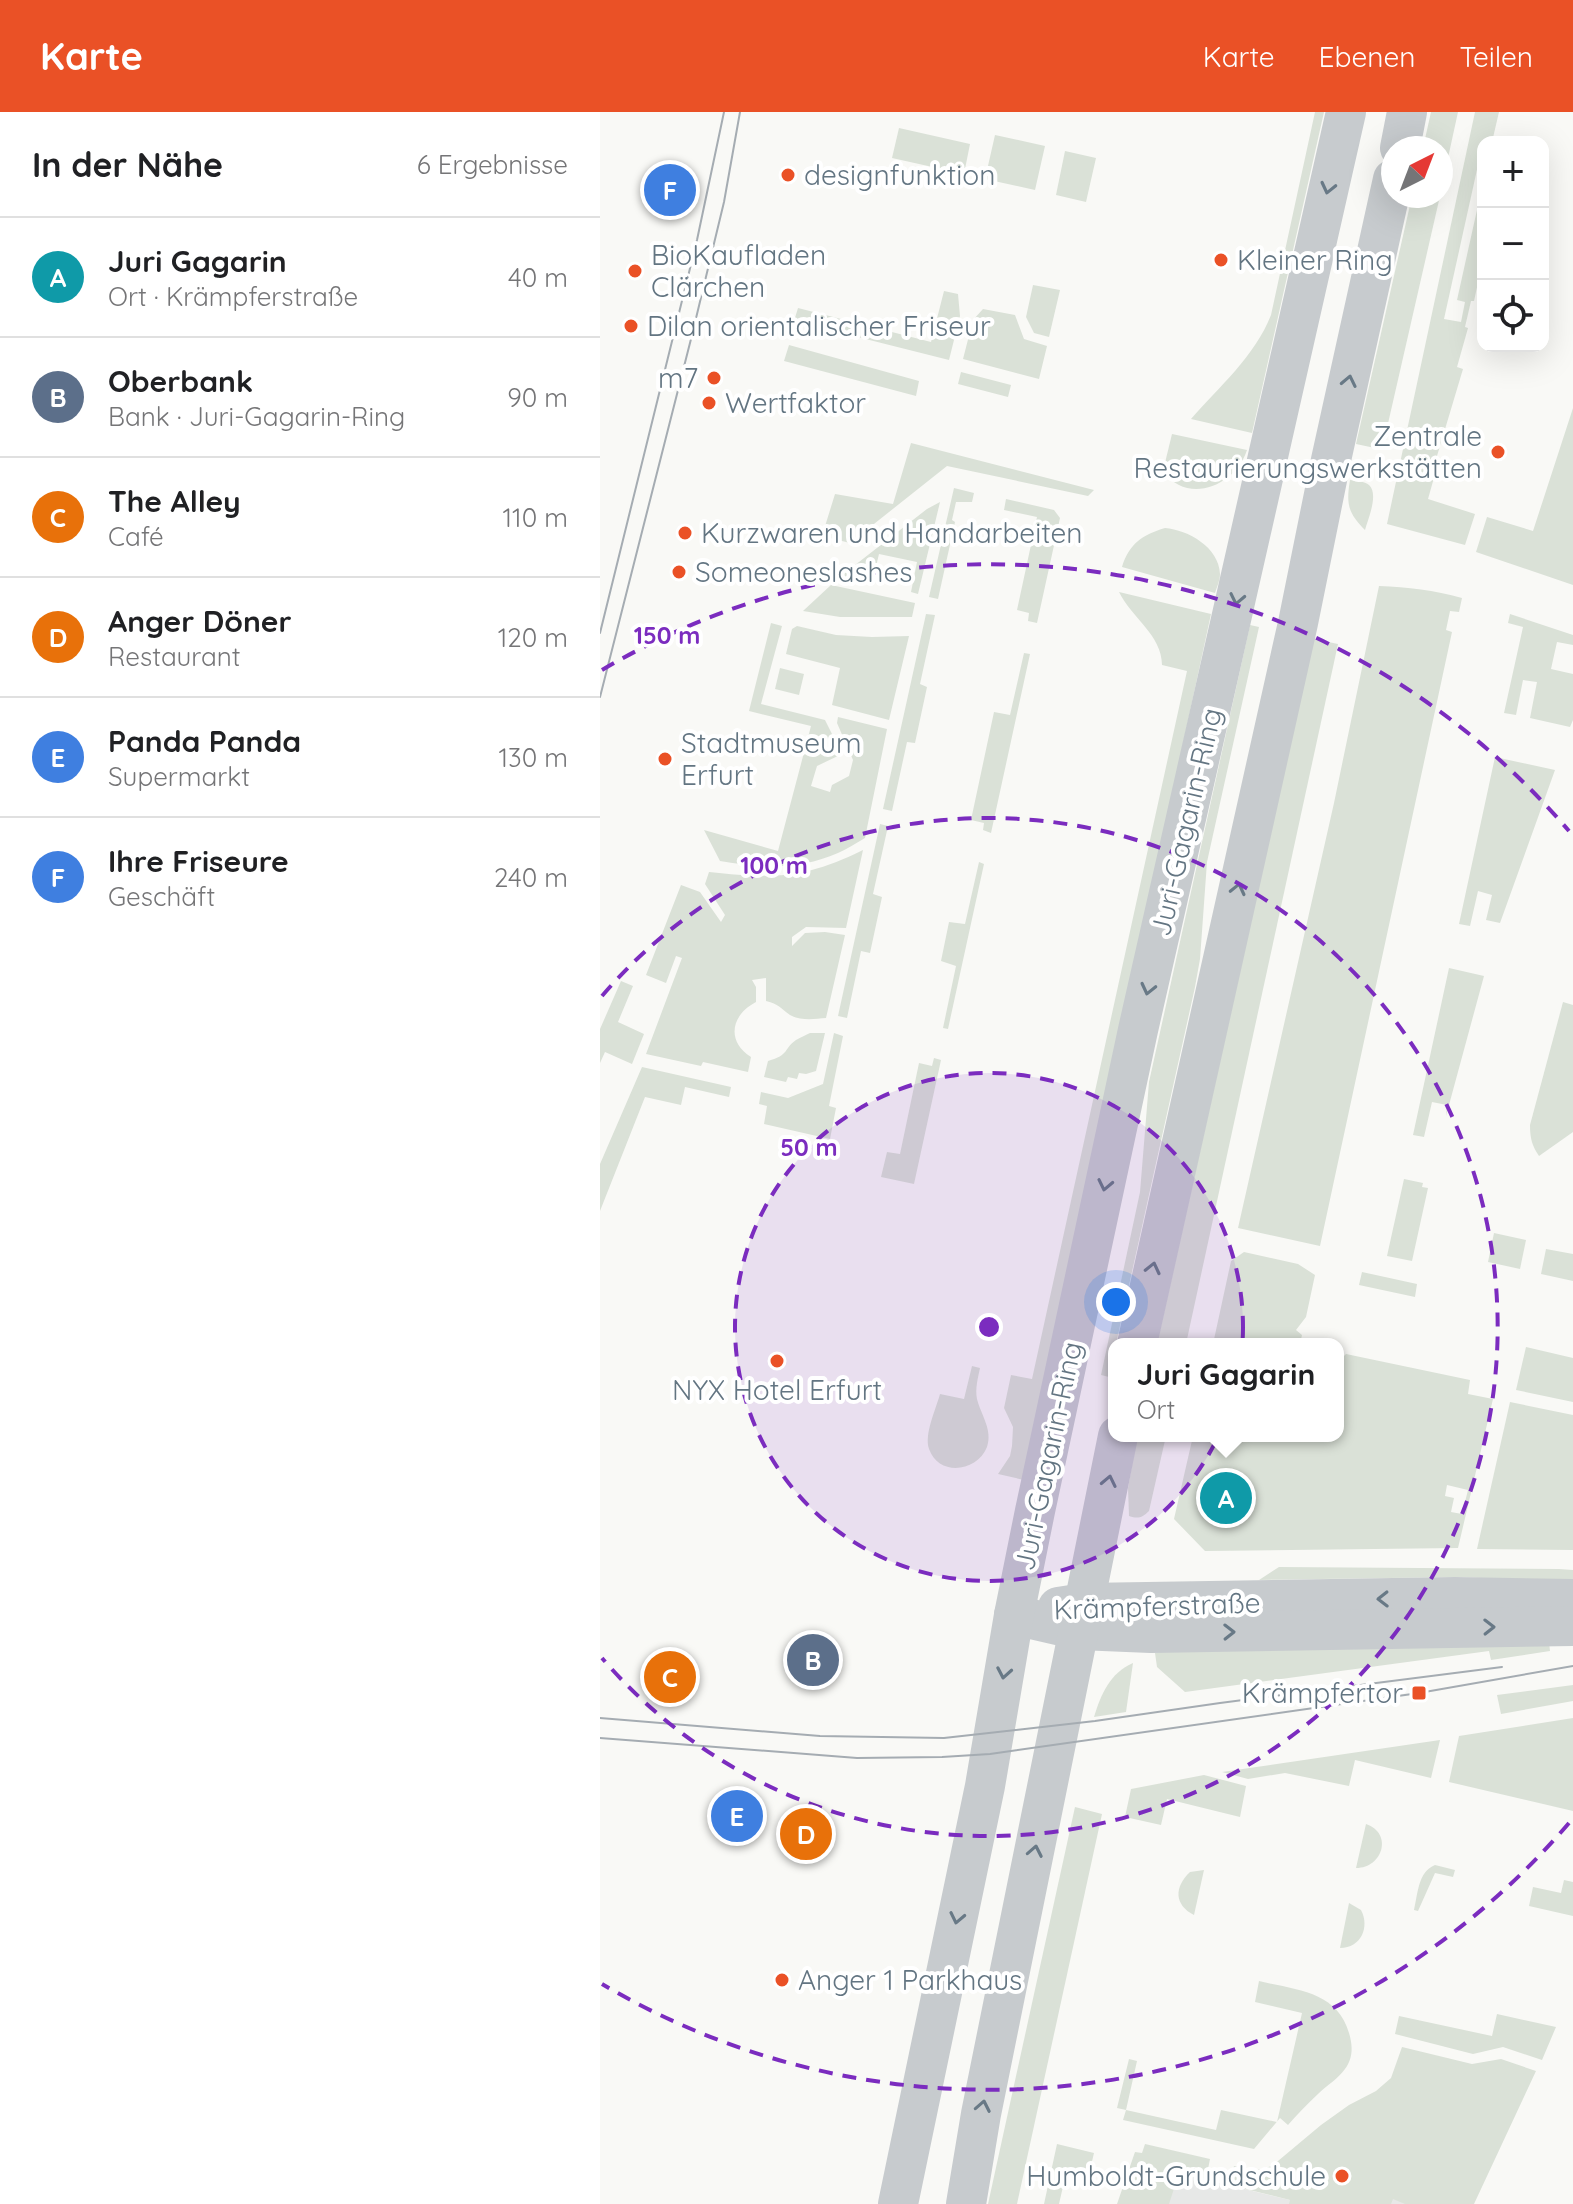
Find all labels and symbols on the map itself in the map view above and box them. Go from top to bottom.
north arrow [1381,136,1453,208]
place label: designfunktion [804,157,995,192]
pin: F [644,160,696,220]
marker: designfunktion [779,166,797,184]
one-way arrow [1321,181,1338,194]
place label: BioKaufladen Clärchen [651,237,826,304]
place label: Kleiner Ring [1237,242,1393,277]
marker: Kleiner Ring [1212,251,1230,269]
marker: BioKaufladen Clärchen [626,262,644,280]
place label: Dilan orientalischer Friseur [647,308,991,343]
marker: Dilan orientalischer Friseur [622,317,640,335]
place label: m7 [658,360,698,395]
marker: m7 [705,369,723,387]
one-way arrow [1340,374,1357,388]
place label: Wertfaktor [725,385,866,420]
marker: Wertfaktor [700,394,718,412]
place label: Zentrale Restaurierungswerkstätten [1134,418,1482,485]
marker: Zentrale Restaurierungswerkstätten [1489,443,1507,461]
place label: Kurzwaren und Handarbeiten [701,515,1083,550]
marker: Kurzwaren und Handarbeiten [676,524,694,542]
place label: Someoneslashes [695,554,912,589]
marker: Someoneslashes [670,563,688,581]
one-way arrow [1229,591,1246,605]
text: 150 m [634,620,700,650]
street label: Juri-Gagarin-Ring [1142,704,1229,939]
place label: Stadtmuseum Erfurt [681,725,862,792]
marker: Stadtmuseum Erfurt [656,750,674,768]
text: 100 m [740,850,808,880]
one-way arrow [1229,882,1246,896]
one-way arrow [1140,981,1157,995]
text: 50 m [780,1132,838,1162]
one-way arrow [1097,1177,1114,1191]
one-way arrow [1144,1261,1161,1275]
your location [1096,1282,1136,1322]
centre of rings [975,1313,1003,1341]
street label: Juri-Gagarin-Ring [1006,1338,1089,1574]
marker: NYX Hotel Erfurt [768,1352,786,1370]
place label: NYX Hotel Erfurt [672,1372,882,1407]
pin: A [1200,1468,1252,1528]
one-way arrow [1100,1474,1117,1488]
street label: Krämpferstraße [1053,1584,1261,1627]
one-way arrow [1376,1590,1389,1608]
one-way arrow [1483,1619,1496,1636]
one-way arrow [1223,1623,1236,1641]
pin: B [787,1630,839,1690]
pin: C [644,1647,696,1707]
one-way arrow [996,1666,1013,1680]
place label: Krämpfertor [1242,1675,1403,1710]
marker: Krämpfertor [1410,1684,1428,1702]
pin: E [711,1786,763,1846]
pin: D [780,1804,832,1864]
one-way arrow [1025,1845,1042,1858]
one-way arrow [949,1911,966,1924]
place label: Anger 1 Parkhaus [798,1962,1022,1997]
marker: Anger 1 Parkhaus [773,1971,791,1989]
one-way arrow [974,2100,991,2113]
place label: Humboldt-Grundschule [1026,2158,1326,2193]
marker: Humboldt-Grundschule [1333,2167,1351,2185]

